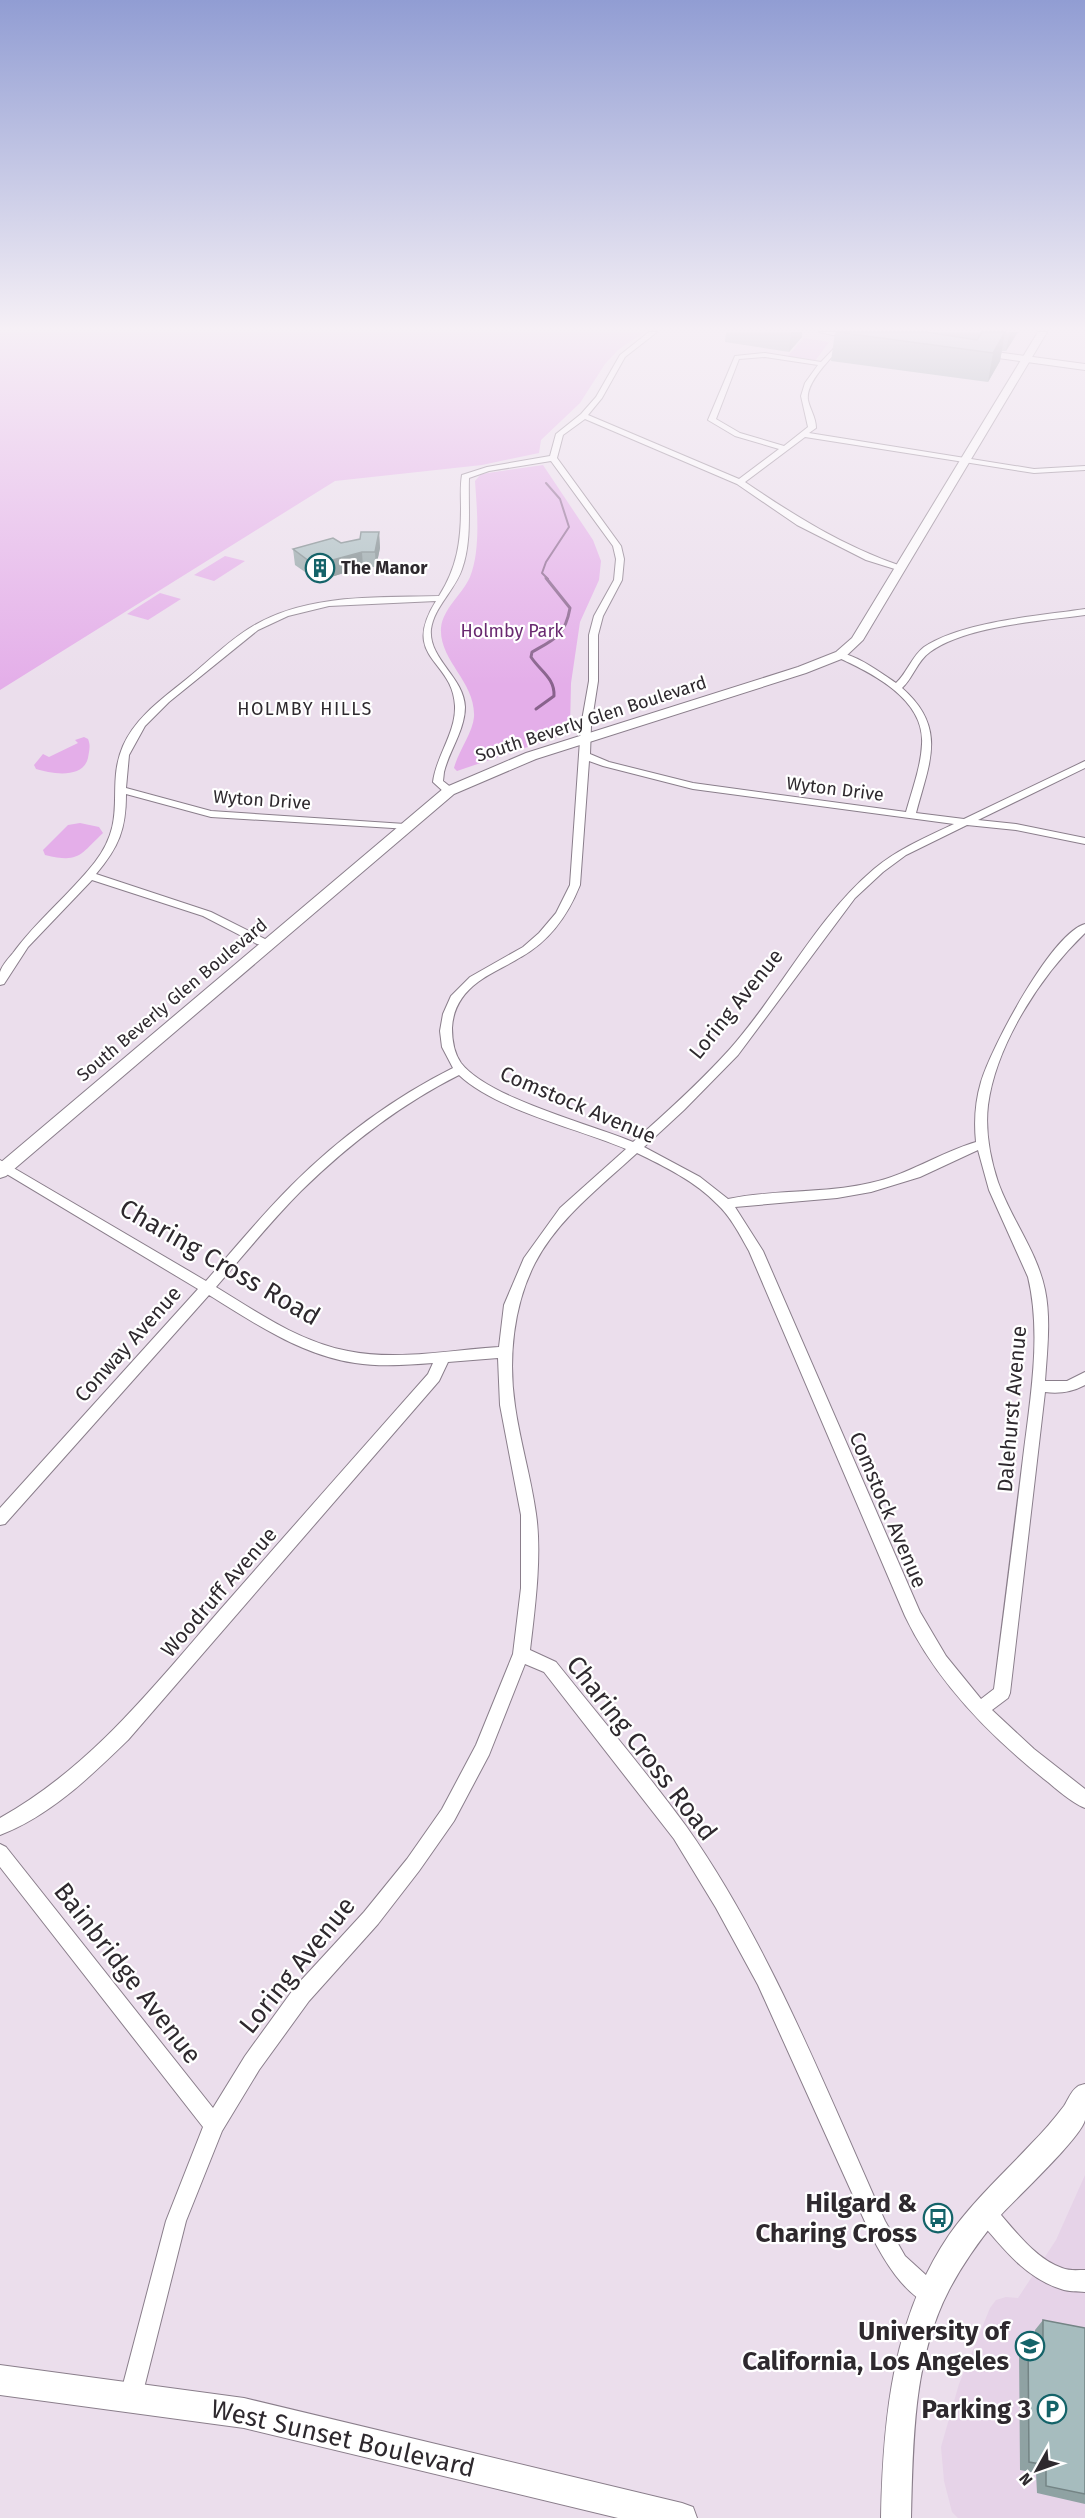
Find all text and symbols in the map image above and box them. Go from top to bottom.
building icon: The Manor [304,552,336,584]
place label: The Manor [341,557,428,579]
park label: Holmby Park [460,620,564,642]
street label: South Beverly Glen Boulevard [473,671,709,767]
district label: HOLMBY HILLS [237,698,373,720]
street label: Wyton Drive [785,772,885,806]
street label: Wyton Drive [212,786,312,814]
street label: South Beverly Glen Boulevard [72,914,272,1086]
street label: Loring Avenue [684,943,788,1065]
street label: Comstock Avenue [496,1060,660,1150]
street label: Charing Cross Road [114,1192,325,1332]
street label: Conway Avenue [69,1281,187,1407]
street label: Dalehurst Avenue [992,1325,1032,1493]
street label: Comstock Avenue [843,1428,933,1592]
street label: Woodruff Avenue [155,1522,283,1662]
street label: Charing Cross Road [560,1650,723,1847]
street label: Bainbridge Avenue [47,1877,208,2070]
street label: Loring Avenue [233,1891,362,2040]
place label: Hilgard & Charing Cross [755,2188,917,2249]
bus stop icon: Hilgard & Charing Cross [922,2202,954,2234]
place label: University of California, Los Angeles [742,2316,1012,2377]
school or university icon: University of California, Los Angeles [1014,2330,1046,2362]
street label: West Sunset Boulevard [208,2393,478,2484]
parking icon: Parking 3 [1036,2393,1068,2425]
place label: Parking 3 [921,2394,1031,2425]
north arrow [1007,2440,1067,2500]
text: N [1015,2469,1037,2489]

